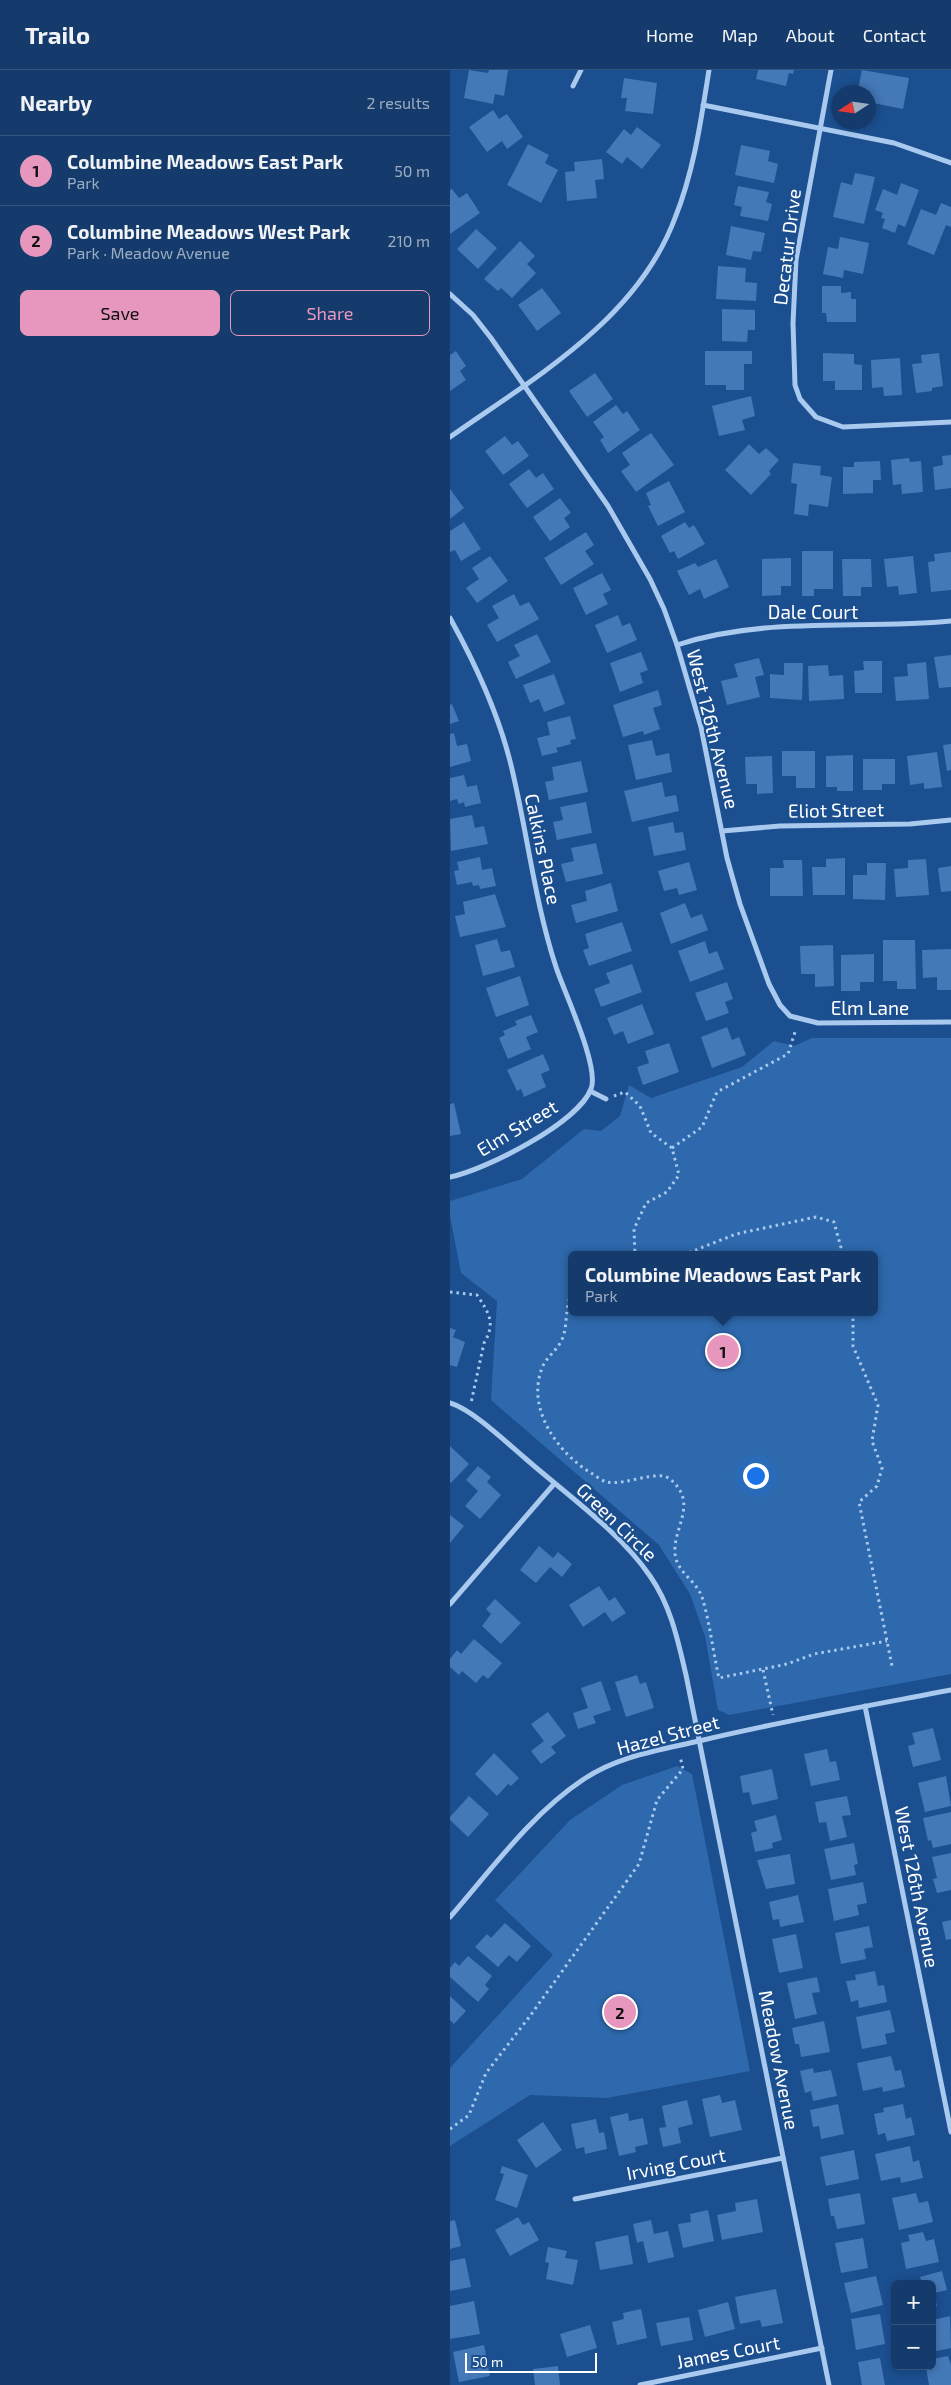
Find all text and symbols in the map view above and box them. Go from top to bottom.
text: Trailo [25,20,90,49]
text: Home [646,24,694,46]
text: Map [722,24,758,46]
text: About [786,24,835,46]
text: Contact [863,24,926,46]
north arrow [831,85,876,130]
text: Nearby [20,90,92,115]
text: 2 results [367,93,430,112]
text: Columbine Meadows East Park [67,150,343,173]
text: 1 [33,161,39,180]
text: 50 m [394,161,430,180]
text: Park [67,173,100,192]
street label: Decatur Drive [768,187,805,306]
text: Columbine Meadows West Park [67,220,350,243]
text: 2 [31,231,41,250]
text: 210 m [387,231,430,250]
text: Park · Meadow Avenue [67,243,230,262]
button: Save [20,290,220,336]
button: Share [230,290,430,336]
street label: Dale Court [768,600,858,623]
street label: West 126th Avenue [683,647,744,811]
street label: Calkins Place [521,791,566,906]
street label: Eliot Street [788,797,884,822]
street label: Elm Lane [831,996,909,1019]
street label: Elm Street [472,1095,561,1161]
popup [568,1251,878,1316]
text: Columbine Meadows East Park [585,1263,861,1286]
text: Park [585,1286,618,1305]
pin: 1 [707,1332,739,1370]
your location [743,1463,769,1489]
street label: Green Circle [572,1478,662,1566]
street label: Hazel Street [614,1710,722,1759]
street label: West 126th Avenue [891,1804,944,1970]
street label: Meadow Avenue [755,1988,804,2132]
pin: 2 [604,1993,636,2031]
street label: Irving Court [624,2143,727,2184]
map controls [891,2280,936,2370]
button: + [891,2280,936,2325]
button: − [891,2325,936,2370]
street label: James Court [674,2330,782,2373]
scale bar [465,2350,598,2373]
text: 50 m [472,2353,503,2370]

